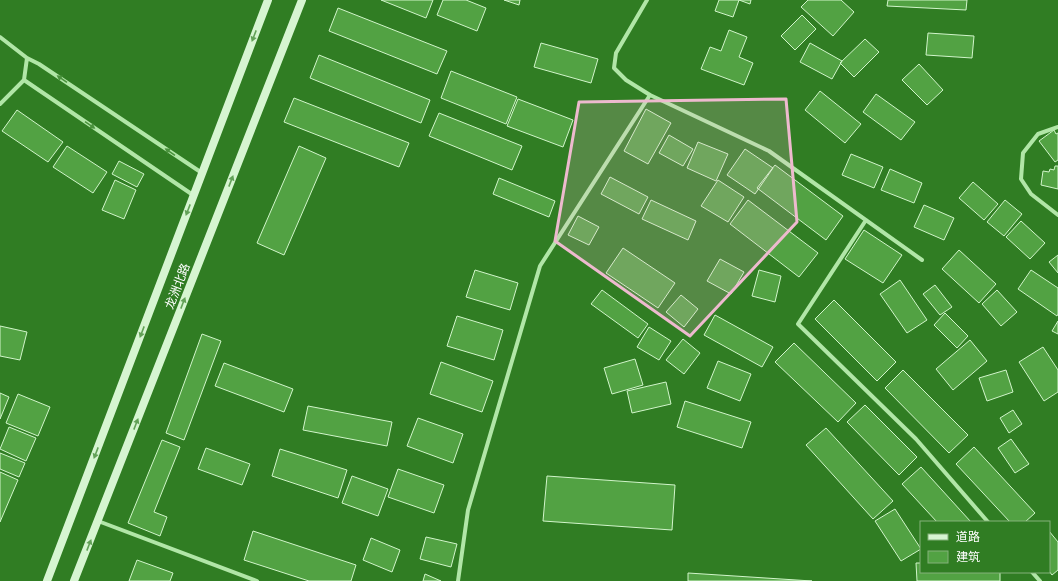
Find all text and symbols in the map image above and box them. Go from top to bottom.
one-way arrow [251,31,257,43]
one-way arrow [57,75,67,83]
one-way arrow [85,121,96,129]
one-way arrow [165,148,175,156]
one-way arrow [228,175,234,187]
one-way arrow [185,205,191,217]
street label: 龙洲北路 [160,261,194,311]
one-way arrow [181,296,187,308]
one-way arrow [138,326,144,338]
one-way arrow [133,417,139,429]
one-way arrow [92,448,98,460]
legend [920,521,1050,573]
text: 道路 [956,528,980,545]
one-way arrow [86,538,92,550]
text: 建筑 [956,548,980,565]

